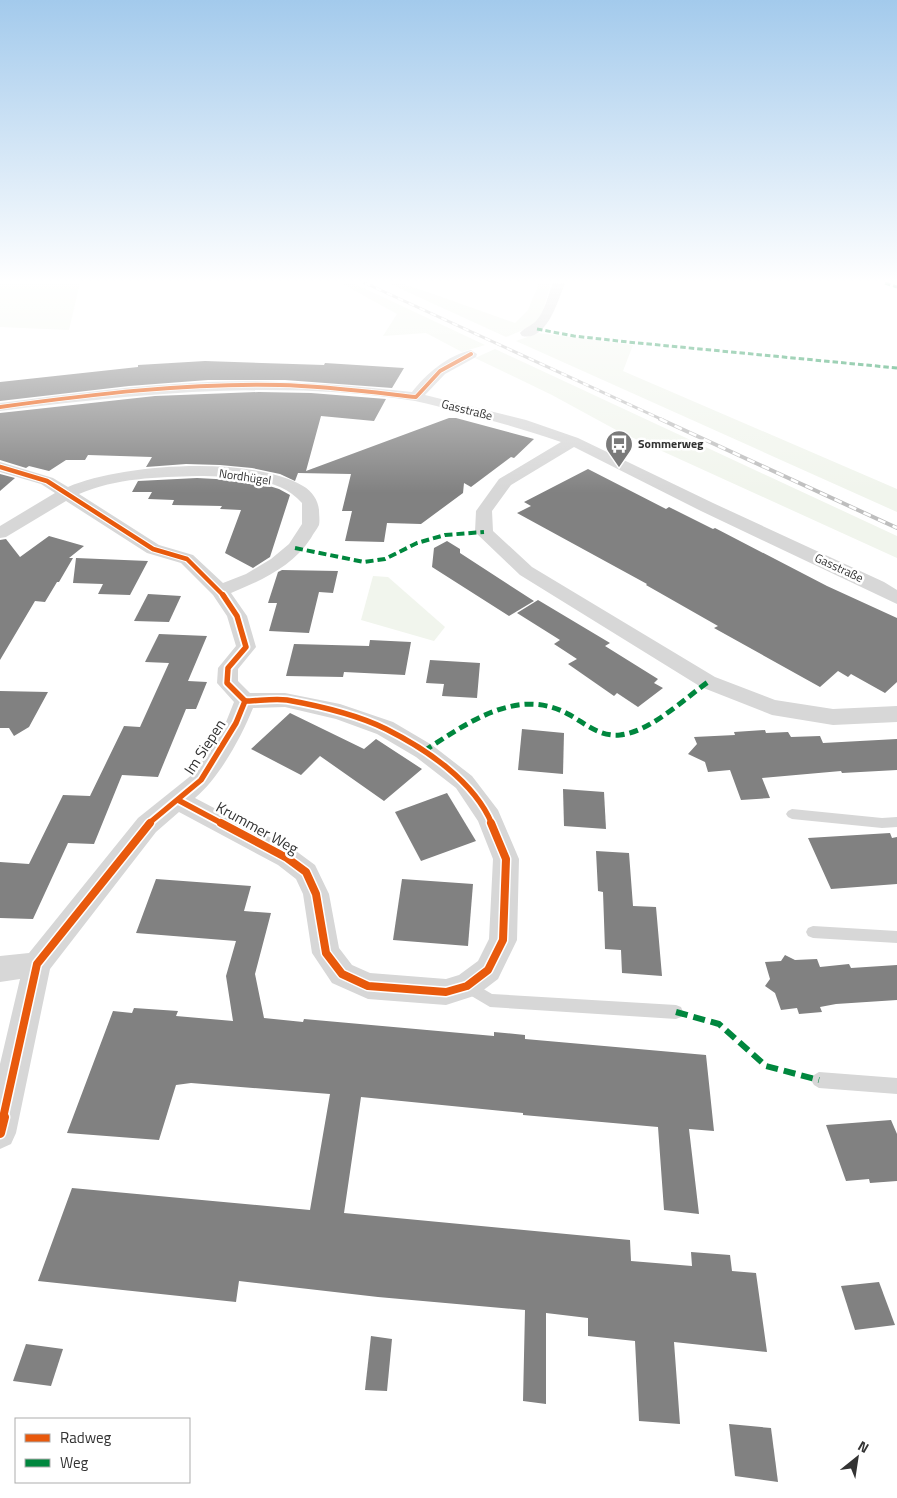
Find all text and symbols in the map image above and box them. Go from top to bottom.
street label: Gasstraße [440,394,495,425]
bus stop icon: Sommerweg [604,429,634,468]
place label: Sommerweg [638,434,704,453]
street label: Nordhügel [218,463,272,490]
street label: Gasstraße [812,548,867,587]
street label: Im Siepen [178,714,231,779]
street label: Krummer Weg [212,795,303,860]
legend [15,1418,190,1483]
text: Radweg [60,1426,112,1449]
north arrow [832,1433,882,1483]
text: N [854,1435,873,1458]
text: Weg [60,1451,89,1474]

